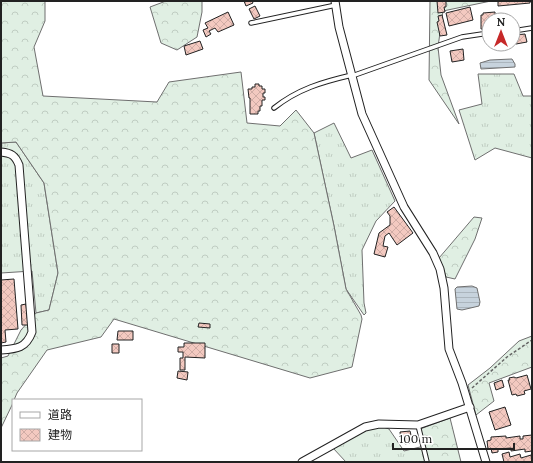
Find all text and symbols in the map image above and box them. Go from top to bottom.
north arrow [481,12,521,52]
text: N [497,15,506,29]
legend [12,399,142,451]
text: 道路 [48,407,72,422]
scale bar [393,425,514,451]
text: 建物 [48,427,72,442]
text: 100 m [399,431,432,446]

